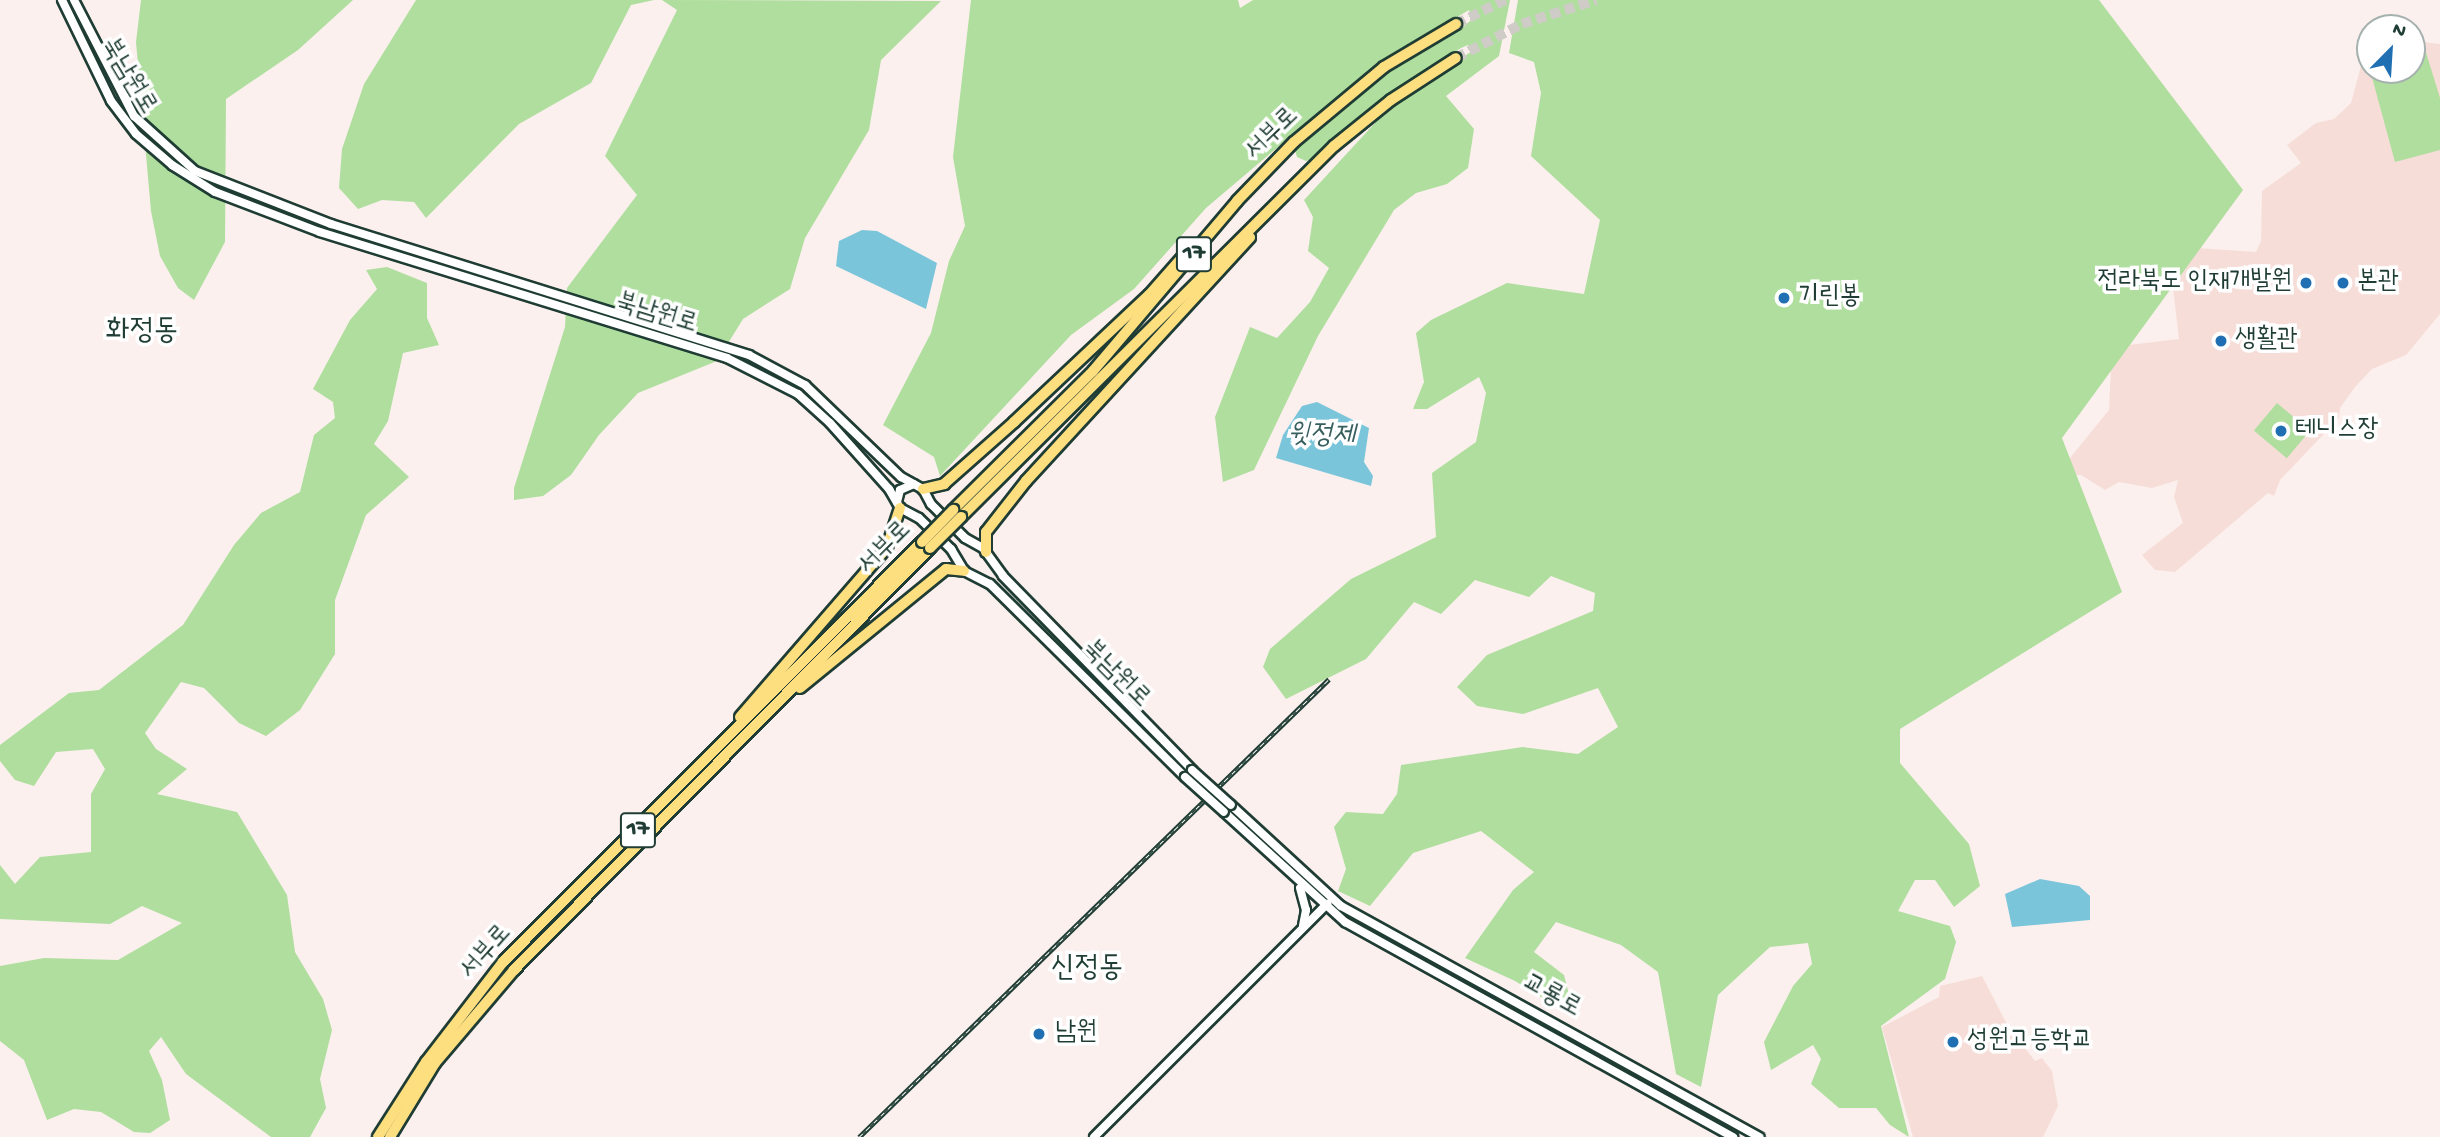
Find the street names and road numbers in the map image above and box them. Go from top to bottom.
street label: 북남원로 [92,33,162,121]
street label: 서부로 [1240,102,1306,168]
road number: 17 [1175,233,1213,274]
street label: 북남원로 [611,288,701,342]
street label: 서부로 [853,516,919,582]
street label: 북남원로 [1074,634,1156,716]
road number: 17 [619,810,657,850]
street label: 서부로 [454,919,520,987]
street label: 교룡로 [1516,968,1586,1026]

